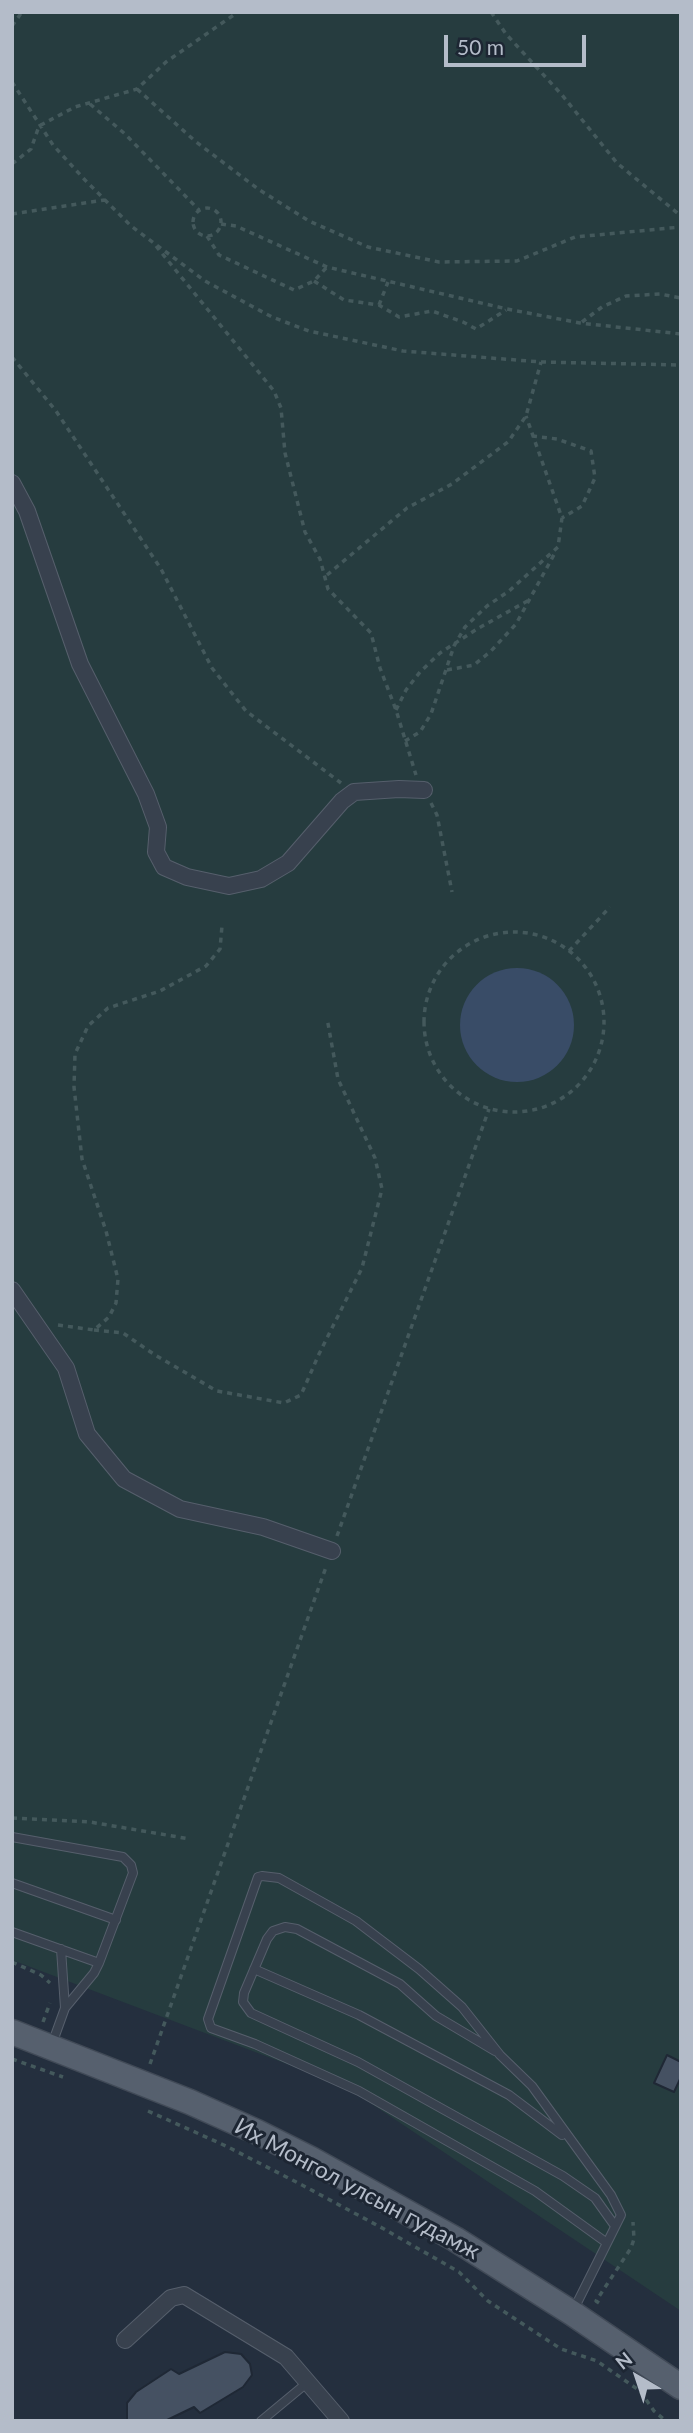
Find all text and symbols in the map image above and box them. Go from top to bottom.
scale bar [448,21,590,65]
text: 50 m [457,34,504,59]
street label: Их Монгол улсын гудамж [230,2113,484,2265]
north arrow [602,2342,672,2412]
text: N [611,2347,636,2374]

